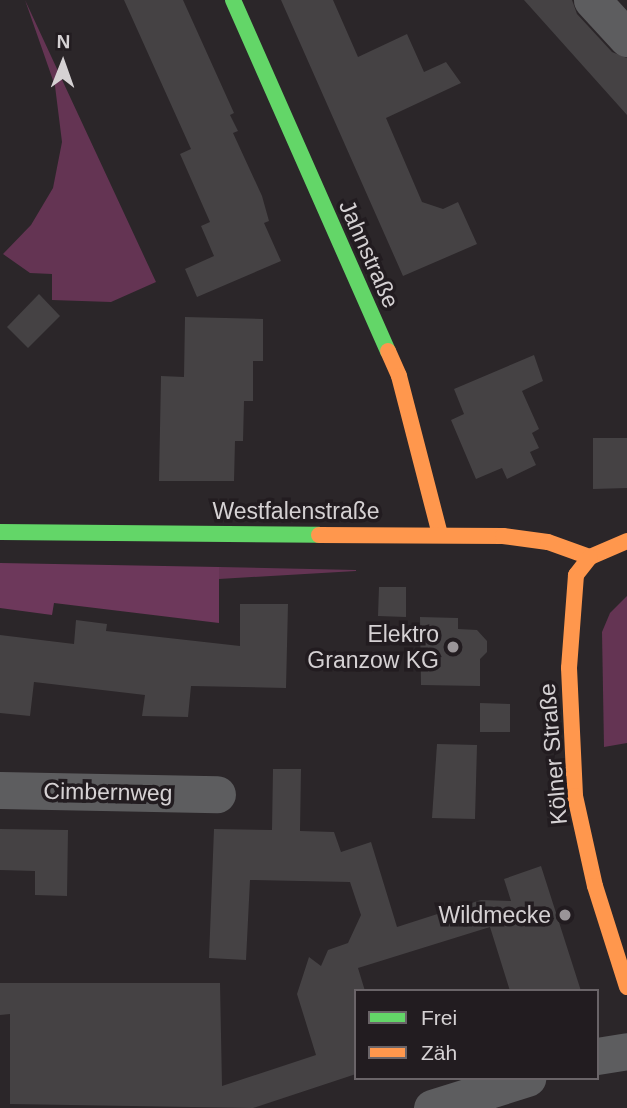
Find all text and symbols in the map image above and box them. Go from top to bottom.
north arrow [28,28,98,98]
text: N [56,31,70,52]
street label: Jahnstraße [333,196,405,312]
street label: Westfalenstraße [212,497,380,525]
place label: Elektro Granzow KG [307,620,439,674]
marker: Elektro Granzow KG [445,639,461,655]
street label: Kölner Straße [533,682,573,826]
street label: Cimbernweg [43,777,173,807]
place label: Wildmecke [439,901,551,929]
marker: Wildmecke [557,907,573,923]
legend [354,989,599,1080]
text: Frei [421,1006,457,1029]
text: Zäh [421,1041,457,1064]

